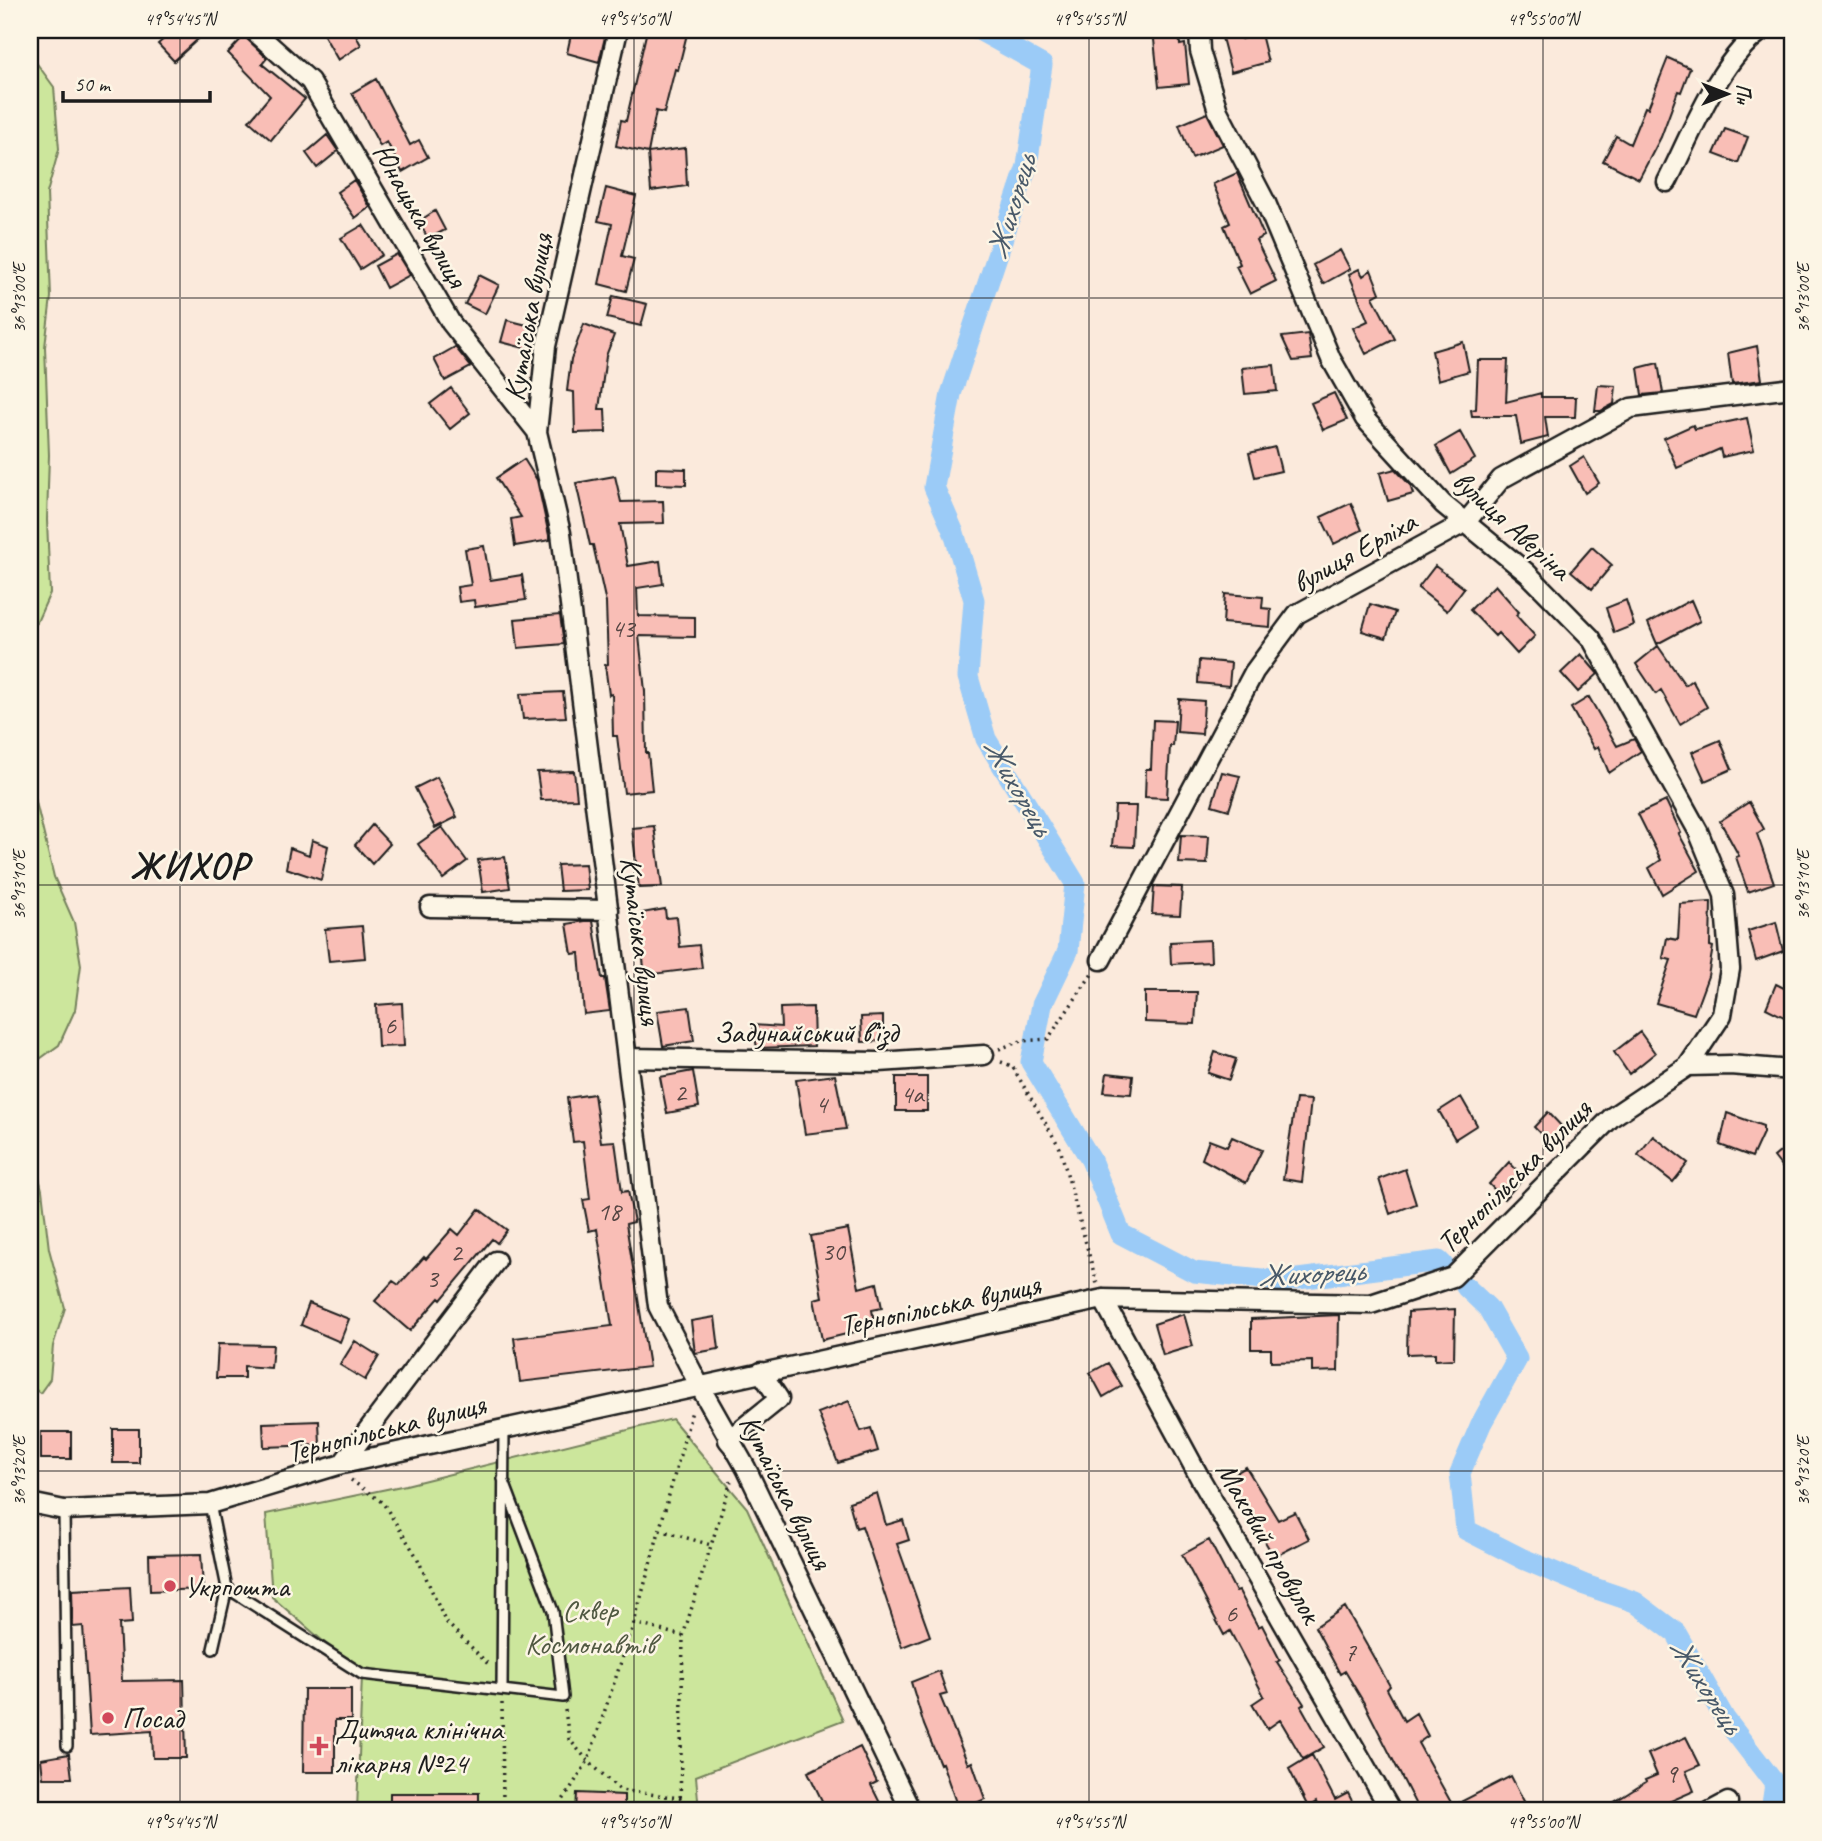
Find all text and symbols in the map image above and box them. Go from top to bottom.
text: 49°54'45"N [145,8,219,30]
text: 49°54'50"N [599,8,673,30]
text: 49°54'55"N [1054,8,1128,30]
text: 49°55'00"N [1508,8,1582,30]
scale bar [63,60,210,104]
north arrow [1692,60,1762,130]
text: 50 m [74,71,112,97]
text: Пн [1731,84,1755,106]
street label: Юнацька вулиця [364,136,478,296]
water label: Жихорець [976,147,1047,264]
street label: Кутаїська вулиця [495,229,562,404]
text: 36°13'00"E [8,261,30,333]
text: 36°13'00"E [1792,261,1814,333]
street label: вулиця Аверіна [1445,462,1581,589]
street label: вулиця Ерліха [1285,501,1424,602]
house number: 43 [611,612,637,645]
water label: Жихорець [974,730,1064,846]
district label: ЖИХОР [130,842,253,889]
text: 36°13'10"E [8,848,30,920]
text: 36°13'10"E [1792,848,1814,920]
street label: Кутаїська вулиця [612,855,670,1028]
house number: 6 [384,1009,397,1042]
street label: Задунайський в’їзд [714,1013,900,1051]
house number: 2 [674,1076,688,1109]
house number: 4а [900,1078,925,1111]
house number: 4 [815,1088,829,1121]
street label: Тернопільська вулиця [1428,1090,1600,1262]
house number: 18 [597,1195,623,1228]
house number: 30 [821,1235,847,1268]
house number: 2 [450,1236,464,1269]
water label: Жихорець [1257,1250,1369,1296]
house number: 3 [426,1262,440,1295]
street label: Тернопільська вулиця [836,1265,1045,1345]
street label: Тернопільська вулиця [282,1385,491,1471]
street label: Кутаїська вулиця [731,1408,842,1577]
text: 36°13'20"E [8,1434,30,1506]
text: 36°13'20"E [1792,1434,1814,1506]
street label: Маковий провулок [1207,1454,1332,1631]
place label: Укрпошта [184,1567,291,1605]
marker: Укрпошта [162,1578,178,1594]
park label: Сквер Космонавтів [525,1591,662,1663]
house number: 6 [1225,1597,1238,1630]
water label: Жихорець [1660,1629,1754,1744]
house number: 7 [1344,1636,1357,1669]
place label: Посад [122,1699,185,1737]
marker: Посад [100,1710,116,1726]
place label: Дитяча клінічна лікарня №24 [335,1710,504,1782]
marker: Дитяча клінічна лікарня №24 [309,1736,329,1756]
house number: 9 [1665,1757,1679,1790]
text: 49°54'45"N [145,1811,219,1833]
text: 49°54'50"N [599,1811,673,1833]
text: 49°54'55"N [1054,1811,1128,1833]
text: 49°55'00"N [1508,1811,1582,1833]

